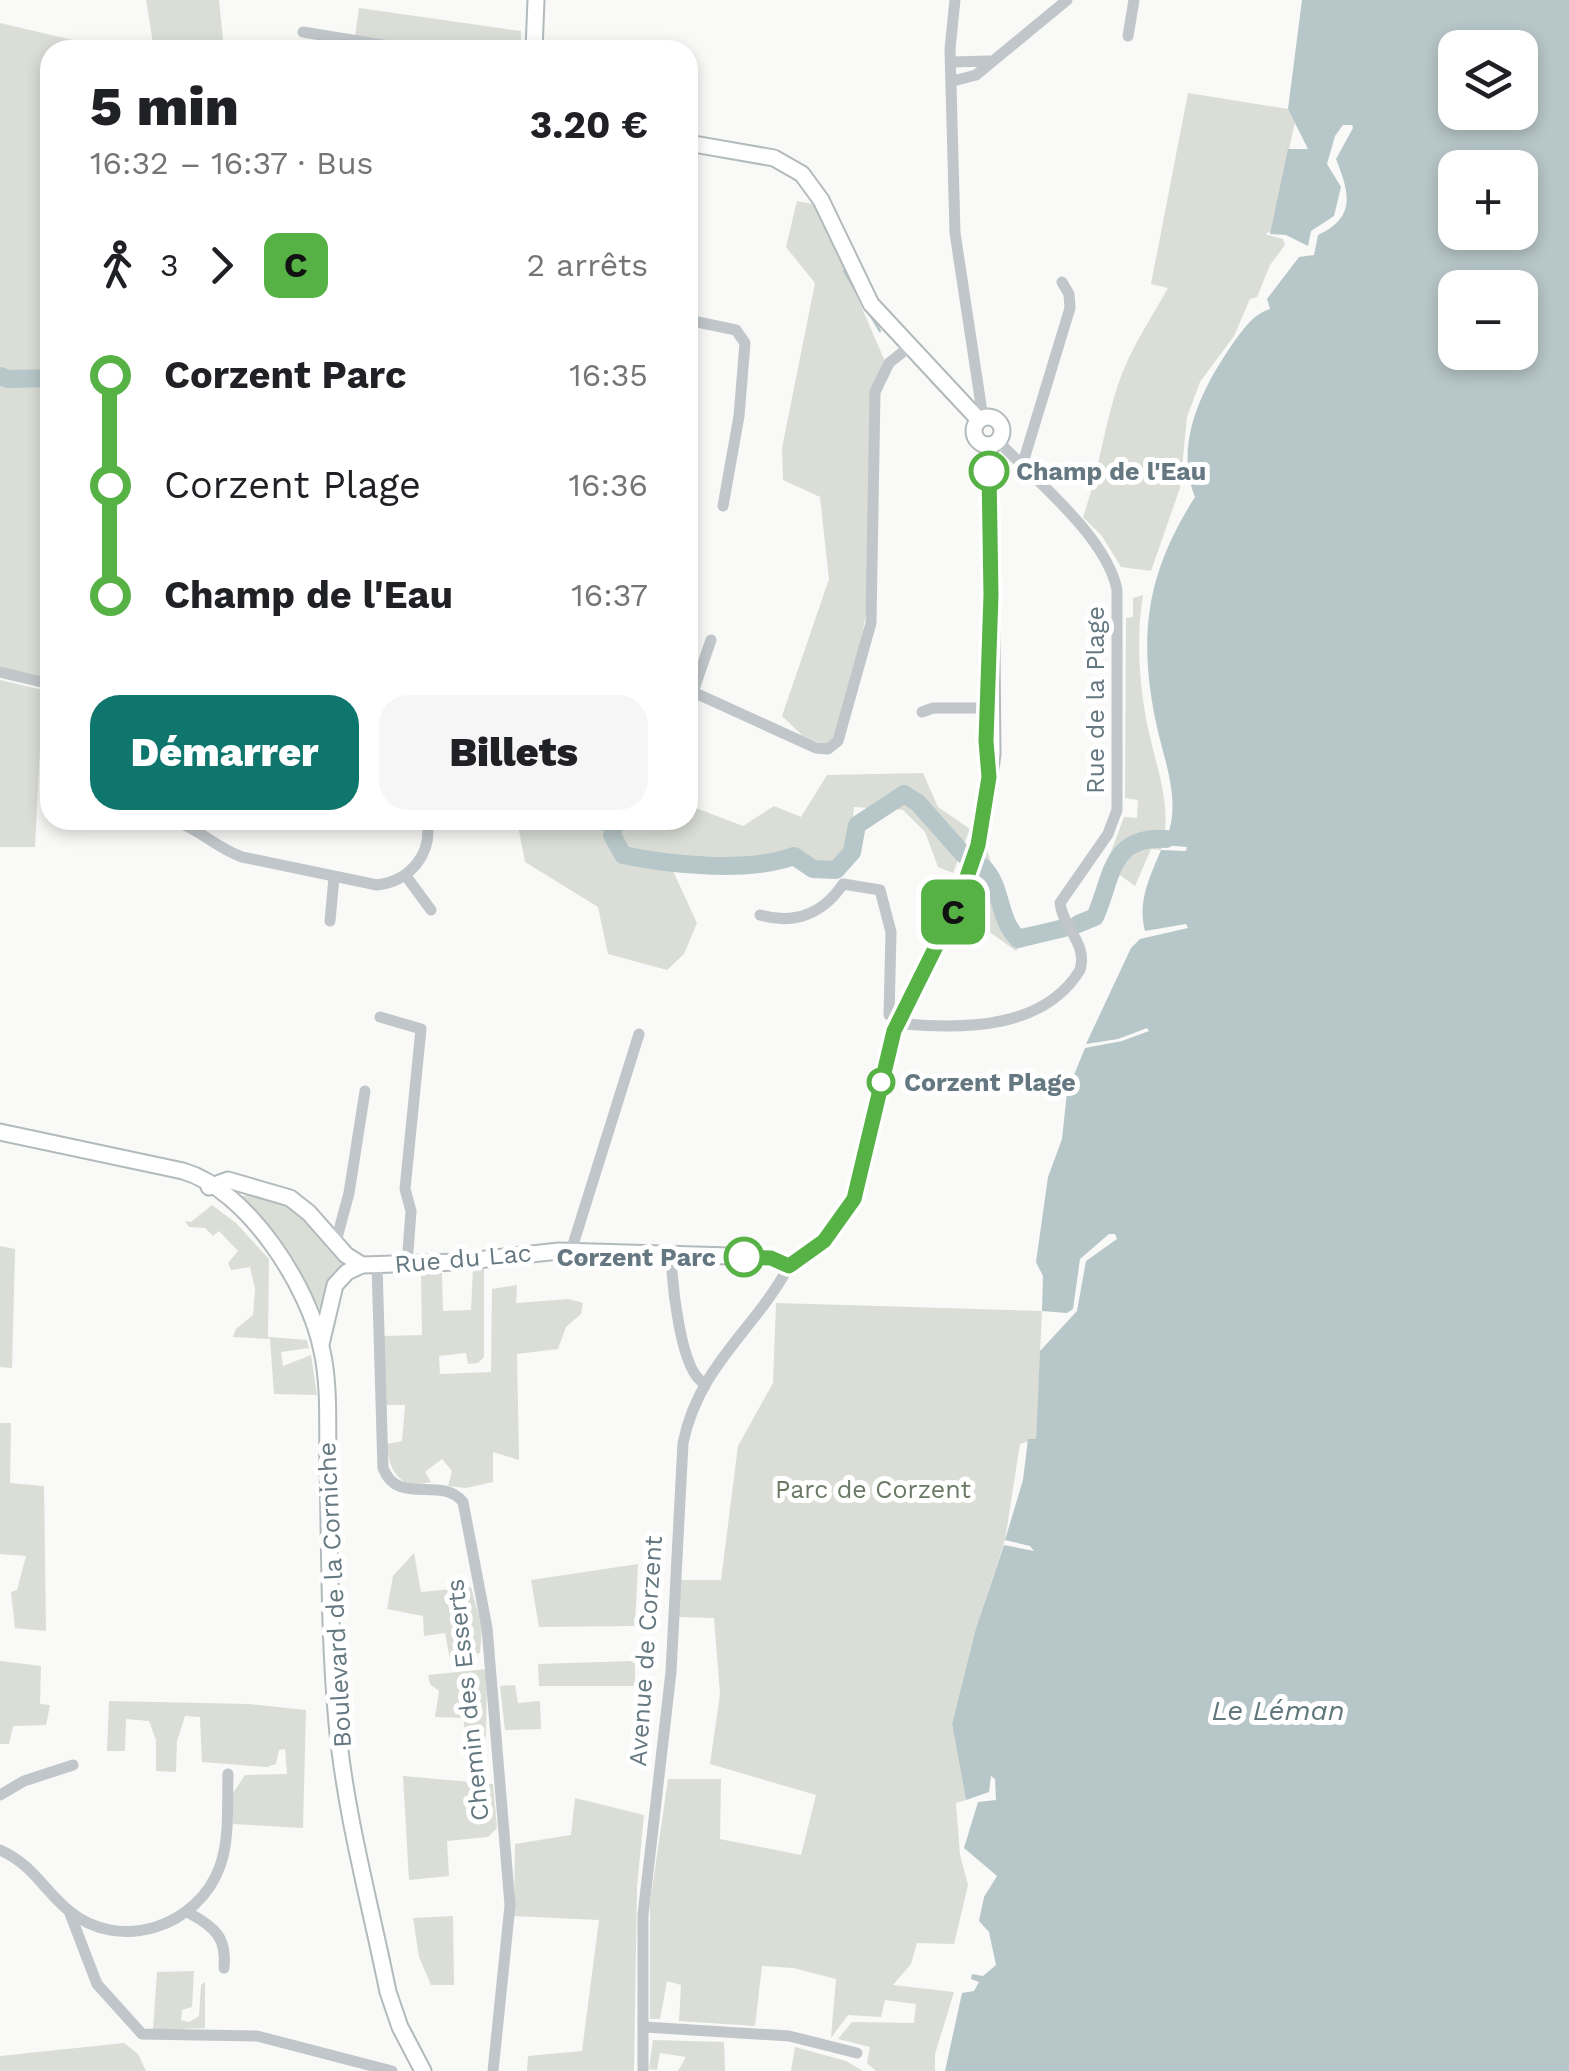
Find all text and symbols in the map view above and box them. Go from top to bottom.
map controls [1438,30,1538,370]
button: layers [1438,30,1538,130]
text: 5 min [90,74,239,138]
text: 3.20 € [530,103,648,147]
text: 16:32 – 16:37 · Bus [90,144,374,182]
button: + [1438,150,1538,250]
icon: walk [90,238,145,293]
icon: forward [194,238,249,293]
text: C [284,244,308,286]
text: 3 [160,246,179,284]
text: 2 arrêts [526,246,648,284]
button: − [1438,270,1538,370]
text: Corzent Parc [164,353,406,397]
text: 16:35 [569,356,648,394]
marker: Champ de l'Eau [970,452,1008,490]
place label: Champ de l'Eau [1016,457,1206,486]
text: Corzent Plage [164,463,421,507]
text: 16:36 [568,466,648,504]
text: Champ de l'Eau [164,573,453,617]
text: 16:37 [571,576,648,614]
street label: Rue de la Plage [1081,606,1110,794]
button: Démarrer [90,695,359,810]
button: Billets [379,695,648,810]
line badge: C [920,880,986,944]
text: C [941,891,965,933]
place label: Corzent Plage [904,1068,1076,1097]
marker: Corzent Plage [868,1069,894,1095]
street label: Rue du Lac [393,1238,533,1279]
marker: Corzent Parc [725,1238,763,1276]
place label: Corzent Parc [557,1243,716,1272]
street label: Boulevard de la Corniche [312,1441,357,1749]
park label: Parc de Corzent [775,1475,972,1504]
street label: Avenue de Corzent [623,1534,668,1767]
street label: Chemin des Esserts [440,1578,495,1822]
water label: Le Léman [1211,1694,1345,1727]

